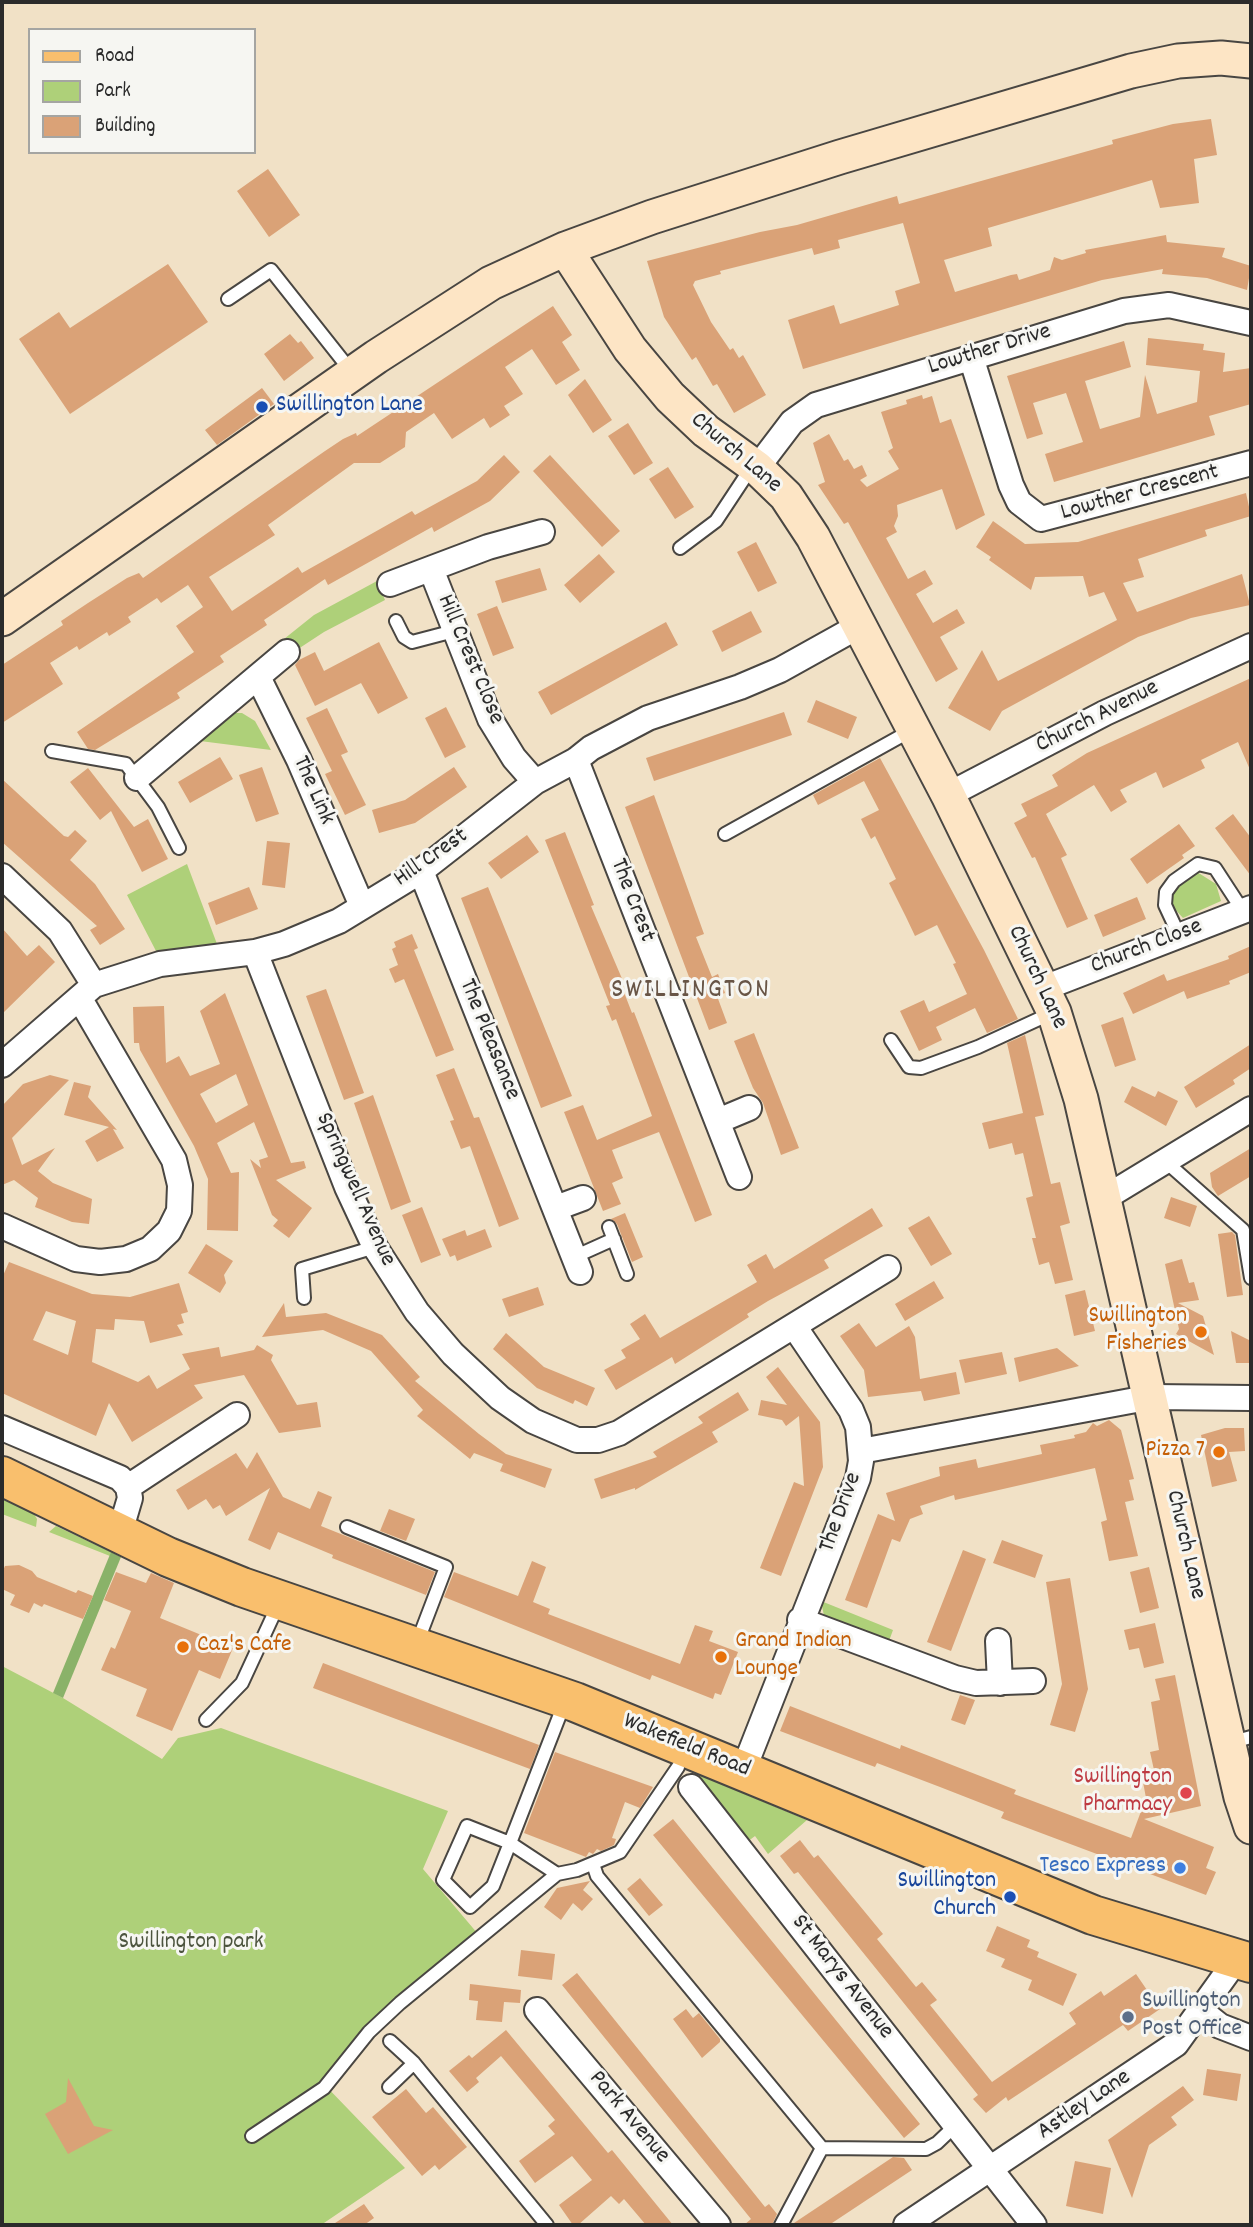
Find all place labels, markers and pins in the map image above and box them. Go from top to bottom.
place label: Swillington Lane [276,393,423,421]
marker: Swillington Lane [254,399,270,415]
place label: Swillington Fisheries [1089,1304,1187,1360]
marker: Swillington Fisheries [1193,1324,1209,1340]
place label: Pizza 7 [1146,1438,1205,1466]
marker: Pizza 7 [1211,1444,1227,1460]
place label: Grand Indian Lounge [735,1629,852,1685]
place label: Caz's Cafe [197,1633,292,1661]
marker: Caz's Cafe [175,1639,191,1655]
marker: Grand Indian Lounge [713,1649,729,1665]
place label: Swillington Pharmacy [1074,1765,1172,1821]
marker: Swillington Pharmacy [1178,1785,1194,1801]
place label: Tesco Express [1039,1854,1166,1882]
marker: Tesco Express [1172,1860,1188,1876]
place label: Swillington Church [898,1869,996,1925]
marker: Swillington Church [1002,1889,1018,1905]
place label: Swillington Post Office [1142,1989,1242,2045]
marker: Swillington Post Office [1120,2009,1136,2025]

